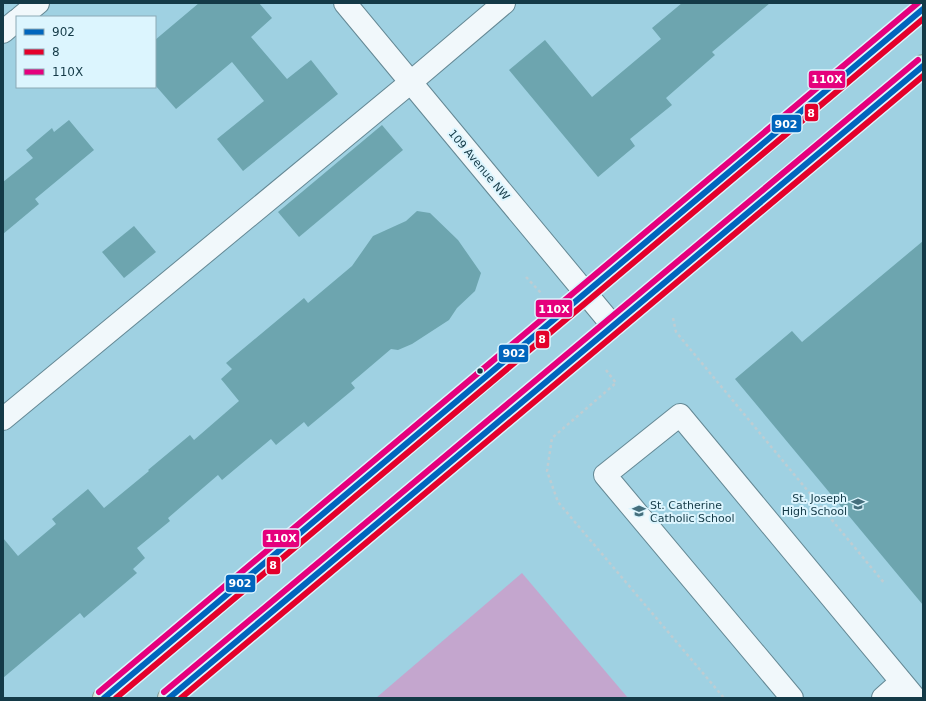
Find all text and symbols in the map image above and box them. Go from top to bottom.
legend [16,16,156,88]
text: 902 [52,25,75,39]
text: 8 [52,45,60,59]
text: 110X [52,65,83,79]
line badge: 110X [808,70,846,89]
text: 110X [811,73,843,86]
line badge: 8 [804,103,819,122]
text: 8 [807,107,815,120]
line badge: 902 [771,114,802,133]
text: 902 [775,118,797,131]
street label: 109 Avenue NW [446,127,512,203]
line badge: 110X [535,299,573,318]
text: 110X [538,303,570,316]
line badge: 8 [535,330,550,349]
text: 8 [538,333,546,346]
line badge: 902 [498,344,529,363]
text: 902 [503,347,525,360]
unlabelled marker [475,366,485,376]
place label: St. Joseph High School [782,492,847,518]
school or university icon: St. Joseph High School [850,496,866,512]
place label: St. Catherine Catholic School [650,499,735,525]
school or university icon: St. Catherine Catholic School [631,503,647,519]
line badge: 110X [262,529,300,548]
text: 110X [265,532,297,545]
line badge: 8 [266,556,281,575]
text: 8 [269,559,277,572]
line badge: 902 [225,574,256,593]
text: 902 [229,577,251,590]

